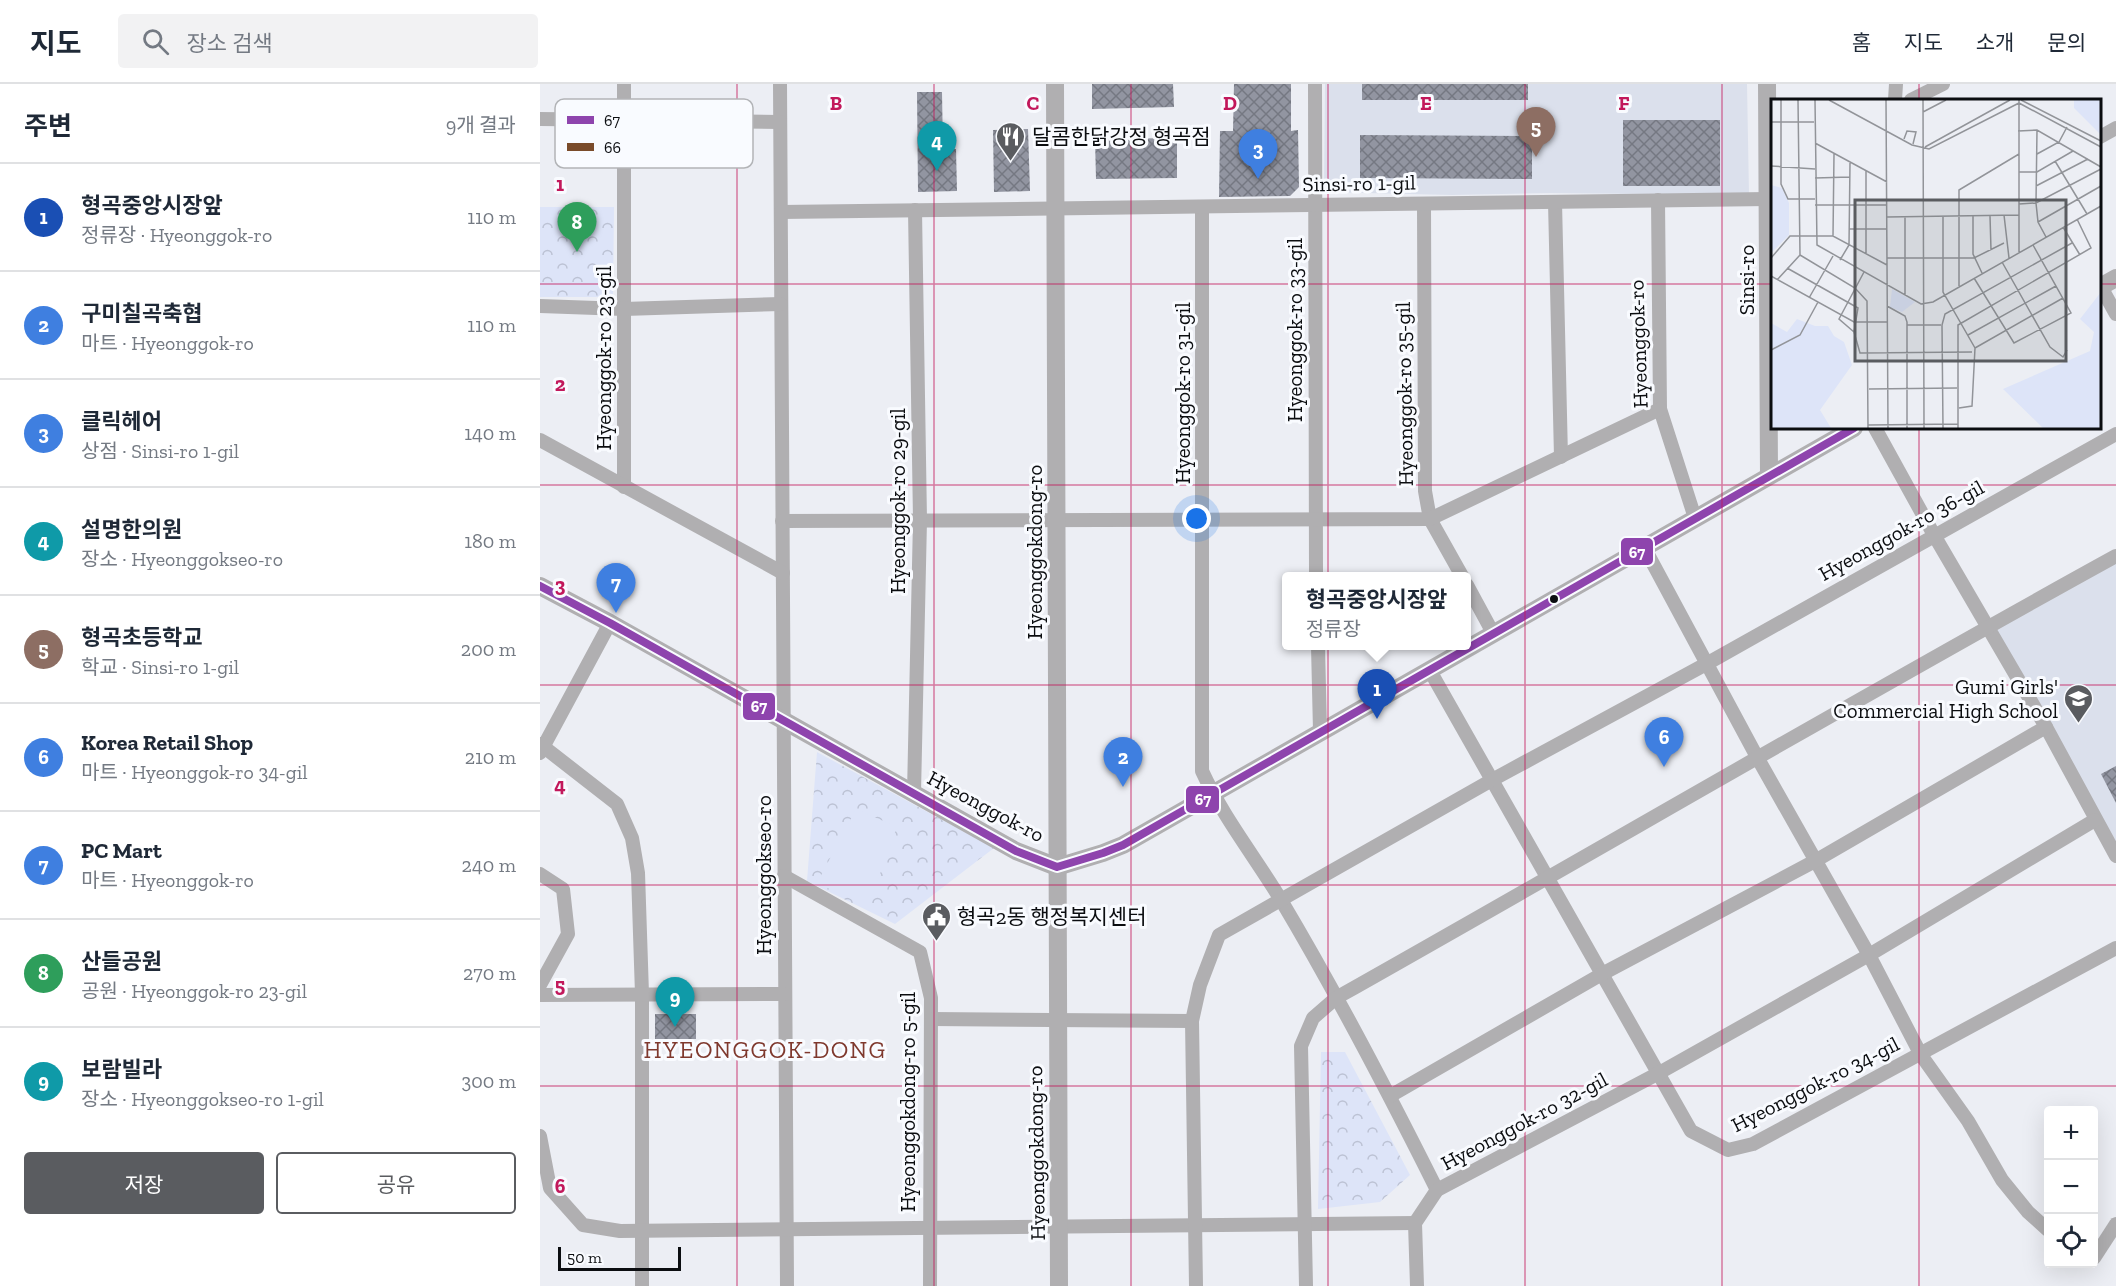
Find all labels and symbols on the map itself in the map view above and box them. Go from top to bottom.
text: B [830,91,842,115]
text: C [1027,91,1040,115]
text: D [1223,91,1237,115]
text: E [1420,91,1432,115]
text: F [1618,91,1630,115]
legend [555,99,753,168]
inset map [1771,99,2101,429]
pin: 5 [1516,107,1556,157]
text: 67 [604,111,620,130]
restaurant icon: 달콤한닭강정 형곡점 [995,120,1027,162]
pin: 4 [918,122,956,171]
place label: 달콤한닭강정 형곡점 [1032,124,1211,149]
pin: 3 [1238,130,1278,179]
text: 66 [604,138,621,157]
street label: Sinsi-ro 1-gil [1302,170,1416,196]
text: 1 [556,172,564,196]
pin: 8 [558,202,597,252]
street label: Hyeonggok-ro 33-gil [1282,238,1307,422]
street label: Sinsi-ro [1734,245,1759,315]
street label: Hyeonggok-ro 23-gil [591,265,616,450]
street label: Hyeonggok-ro [1623,279,1653,409]
street label: Hyeonggok-ro 35-gil [1390,301,1418,486]
street label: Hyeonggok-ro 31-gil [1170,302,1195,484]
text: 2 [555,372,566,396]
street label: Hyeonggok-ro 29-gil [885,408,910,594]
street label: Hyeonggokdong-ro [1022,465,1047,639]
street label: Hyeonggok-ro 36-gil [1814,474,1988,586]
your location [1182,504,1211,533]
line badge: 67 [1620,537,1654,566]
text: 67 [1629,543,1645,562]
pin: 7 [596,564,636,613]
text: 3 [555,573,566,597]
unlabelled marker [1548,593,1560,605]
pin: 1 [1358,670,1396,719]
place label: Gumi Girls' Commercial High School [1833,674,2058,723]
school or university icon: Gumi Girls' Commercial High School [2063,682,2095,724]
line badge: 67 [742,692,776,721]
text: 67 [751,697,767,716]
pin: 6 [1644,718,1684,767]
pin: 2 [1104,738,1142,787]
street label: Hyeonggok-ro [923,765,1049,847]
text: 4 [554,773,566,797]
line badge: 67 [1185,785,1220,814]
text: 67 [1195,790,1211,809]
street label: Hyeonggokseo-ro [751,795,776,955]
public building icon: 형곡2동 행정복지센터 [920,900,952,942]
place label: 형곡2동 행정복지센터 [957,904,1146,929]
text: 5 [555,973,565,997]
pin: 9 [656,978,694,1027]
street label: Hyeonggokdong-ro 5-gil [895,991,920,1212]
street label: Hyeonggok-ro 34-gil [1727,1031,1904,1137]
district label: HYEONGGOK-DONG [643,1035,887,1064]
street label: Hyeonggokdong-ro [1022,1065,1050,1241]
street label: Hyeonggok-ro 32-gil [1437,1066,1612,1175]
text: 6 [555,1174,566,1198]
scale bar [558,1244,681,1272]

